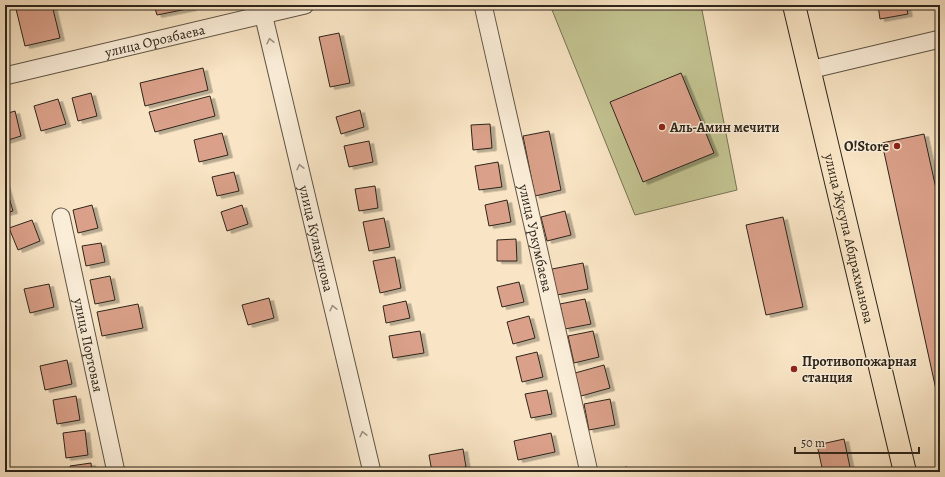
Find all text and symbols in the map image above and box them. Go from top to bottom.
street label: улица Орозбаева [102,19,207,62]
one-way arrow [266,38,274,44]
place label: Аль-Амин мечити [669,118,780,137]
marker: Аль-Амин мечити [657,122,667,132]
place label: O!Store [844,137,890,156]
marker: O!Store [892,141,902,151]
street label: улица Жусупа Абдрахманова [820,151,879,326]
one-way arrow [296,164,304,171]
street label: улица Уркумбаева [514,181,557,294]
street label: улица Кулакунова [294,182,338,294]
street label: улица Портовая [69,295,108,394]
one-way arrow [329,304,337,311]
place label: Противопожарная станция [802,352,917,387]
marker: Противопожарная станция [789,364,799,374]
scale bar [795,429,919,455]
one-way arrow [359,431,367,437]
text: 50 m [801,435,825,451]

